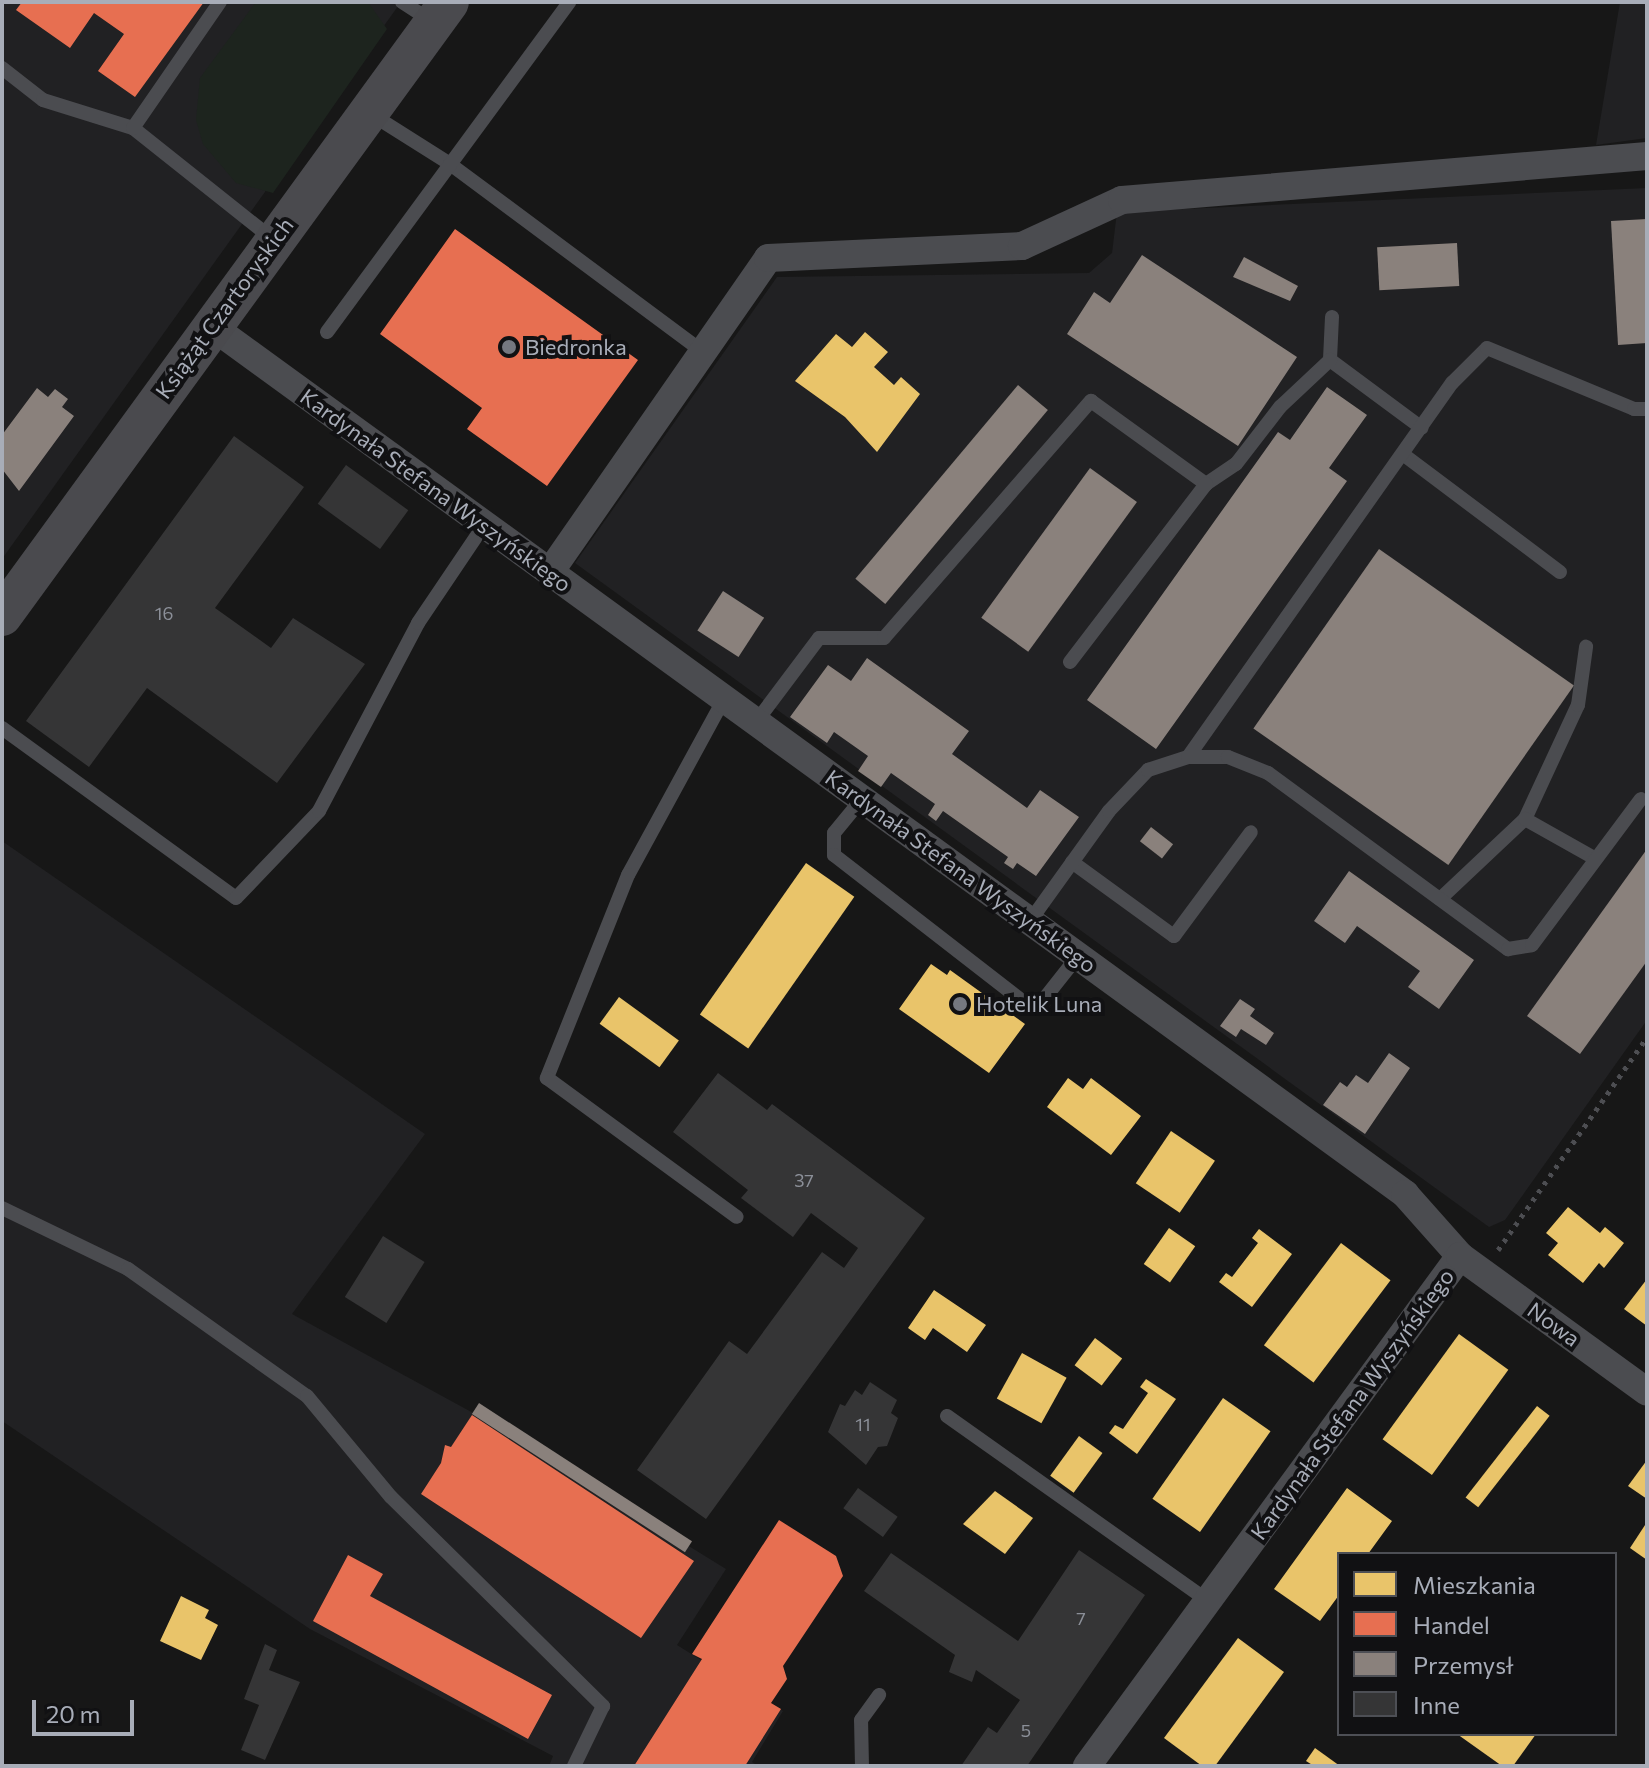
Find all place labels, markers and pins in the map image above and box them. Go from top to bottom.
place label: Biedronka [525,334,627,360]
marker: Biedronka [500,338,518,356]
place label: Hotelik Luna [976,991,1102,1017]
marker: Hotelik Luna [951,995,969,1013]

